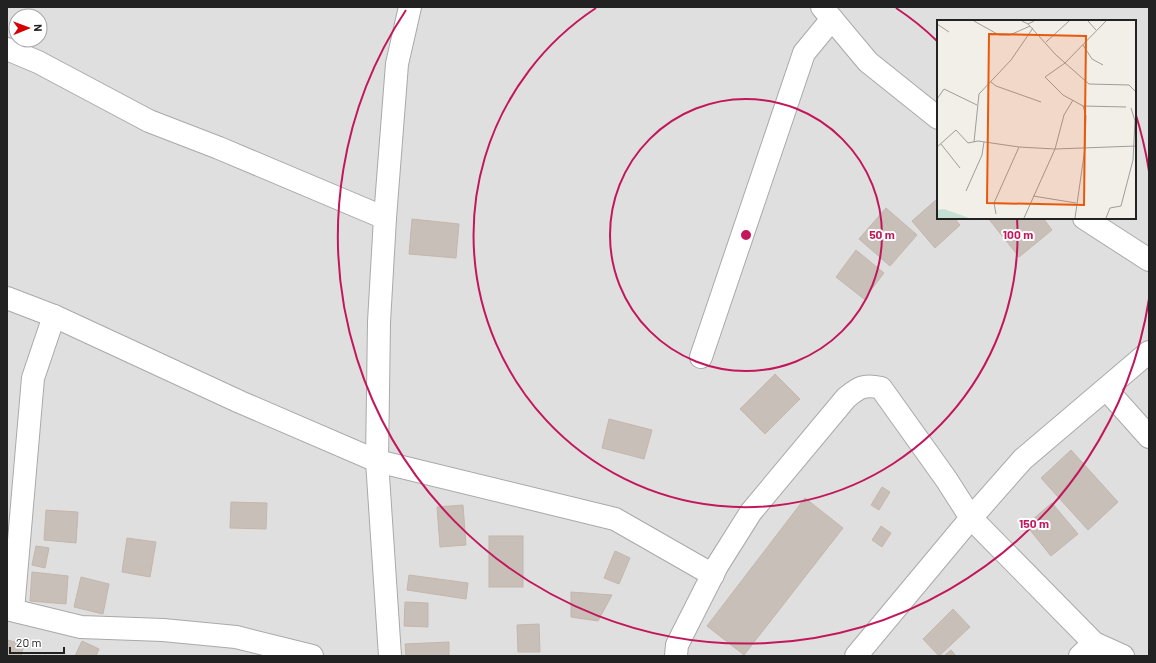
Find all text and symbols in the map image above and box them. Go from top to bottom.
north arrow [8,8,48,48]
inset map [937,20,1136,219]
text: N [32,24,45,32]
text: 50 m [869,227,895,241]
text: 100 m [1003,227,1033,241]
centre of rings [739,228,753,242]
text: 150 m [1019,516,1049,530]
scale bar [10,629,64,655]
text: 20 m [16,635,42,649]

